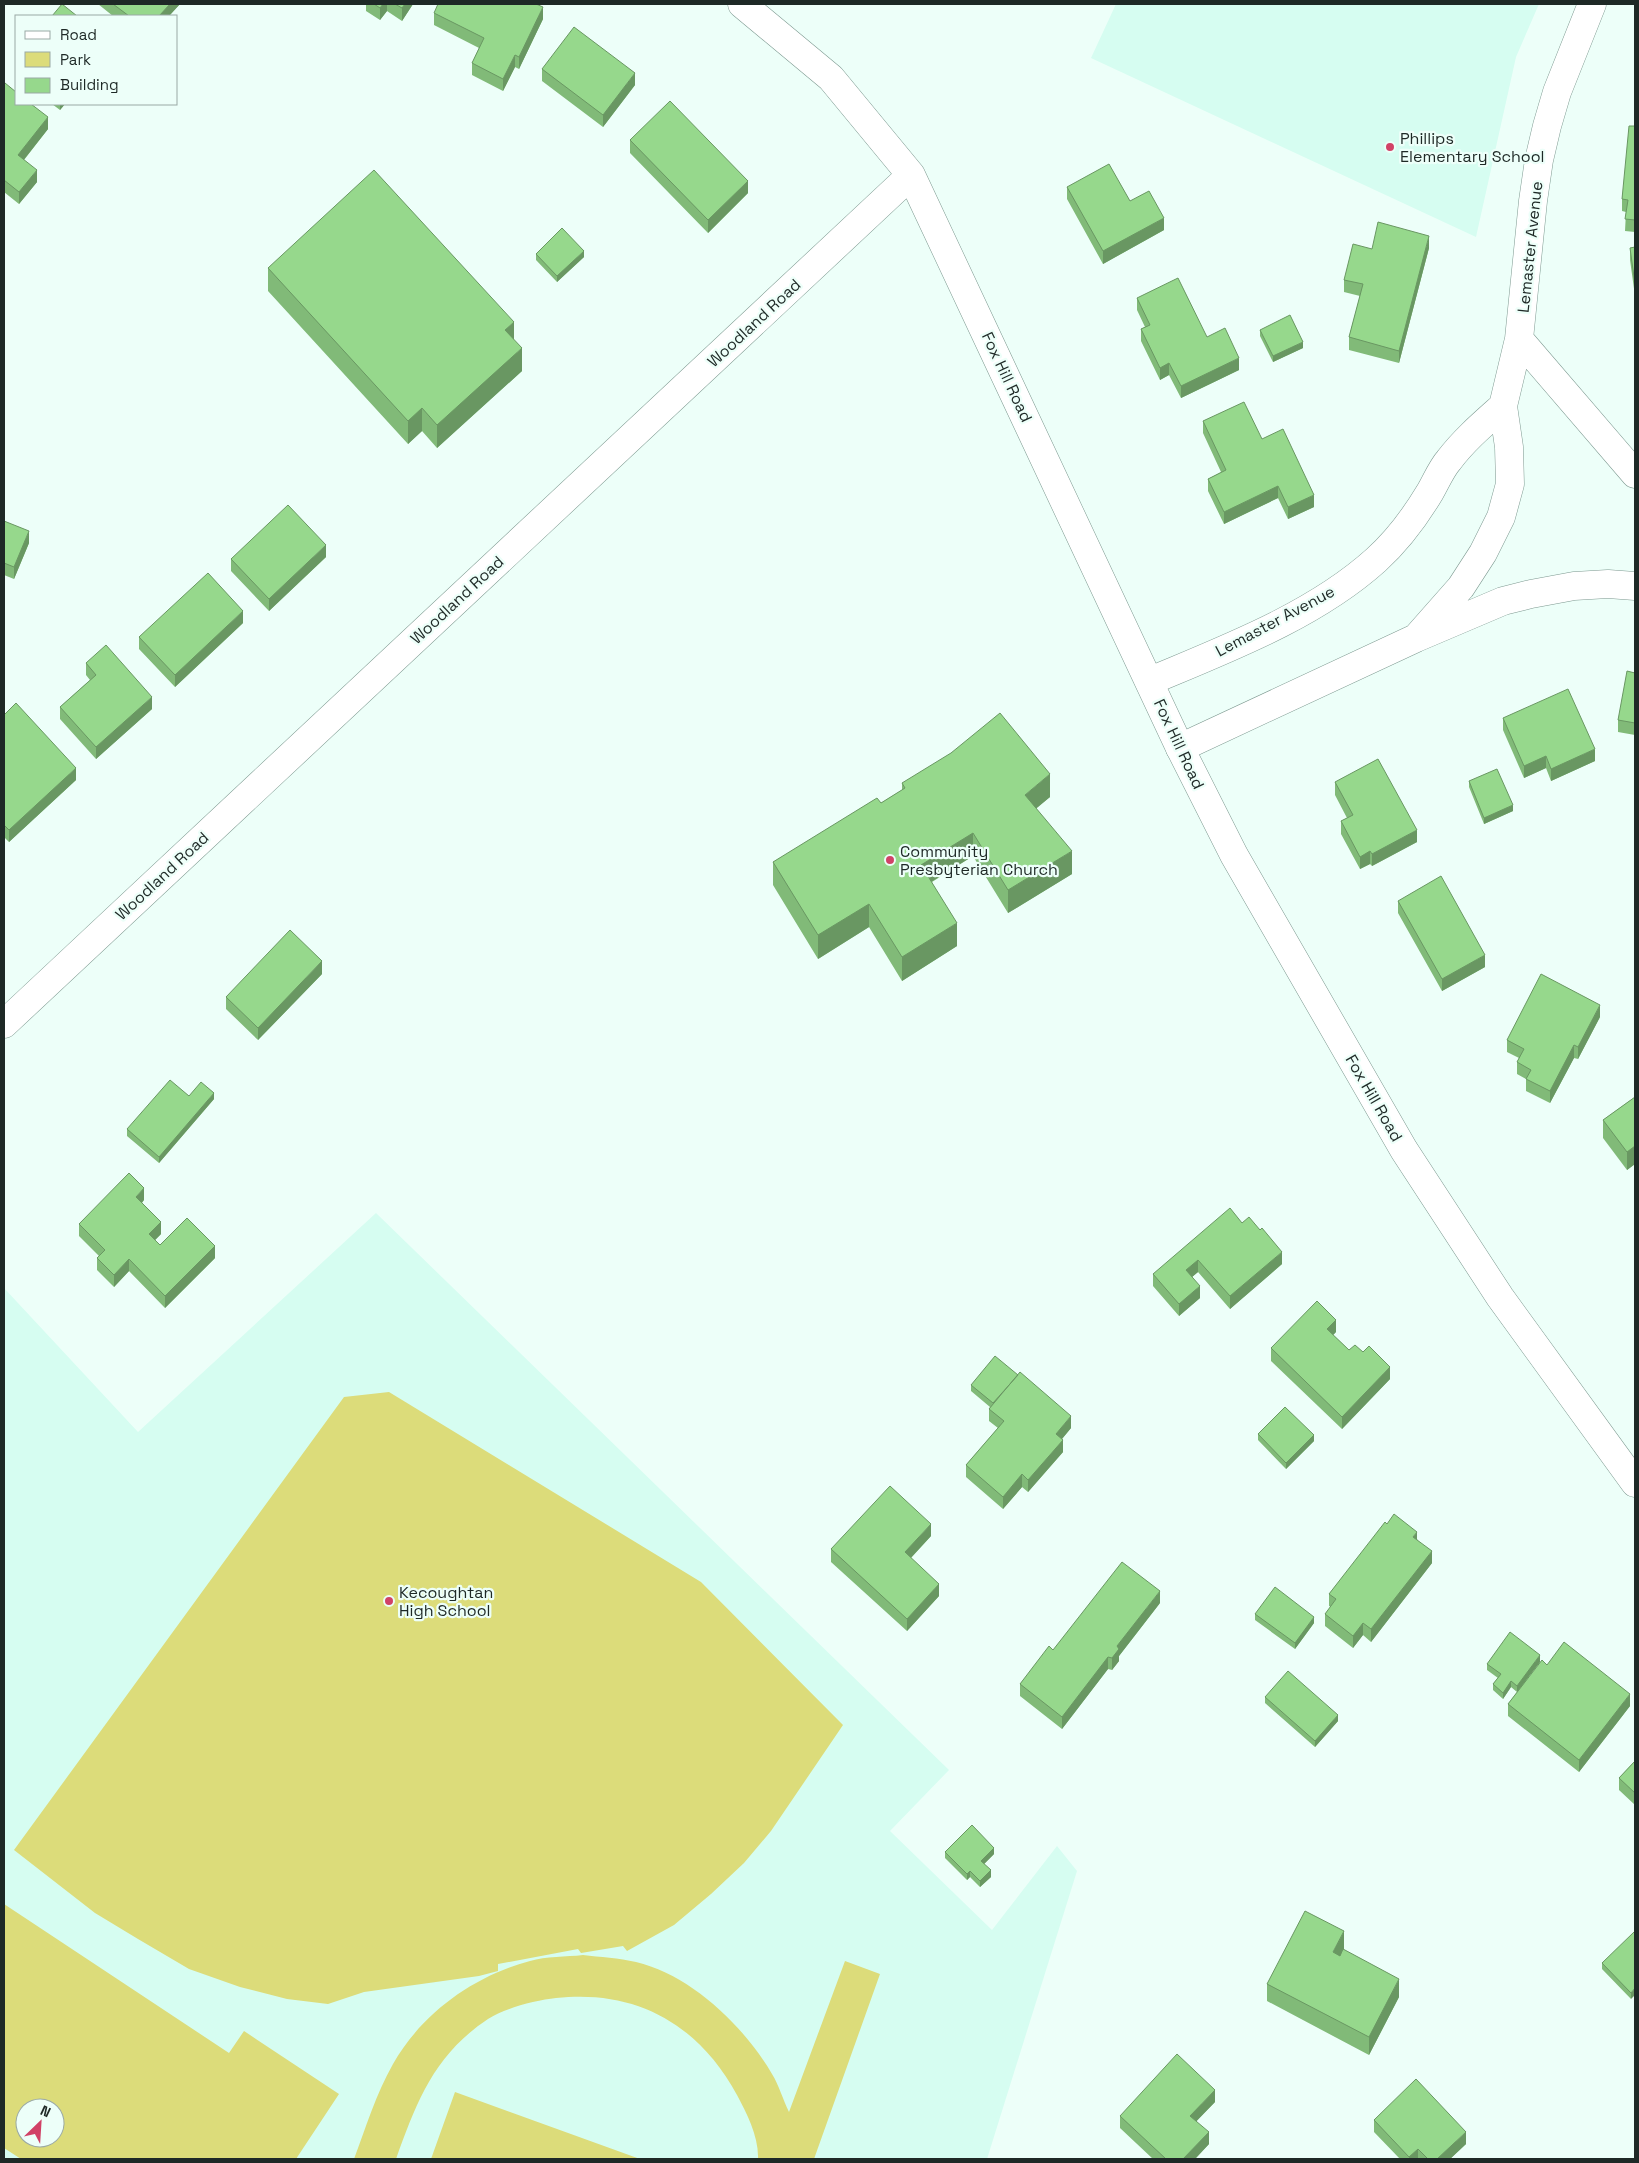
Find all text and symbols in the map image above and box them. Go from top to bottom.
legend [15,15,178,105]
text: Road [60,25,97,44]
text: Park [60,50,91,69]
text: Building [60,75,119,94]
place label: Phillips Elementary School [1400,128,1545,167]
marker: Phillips Elementary School [1384,141,1396,153]
street label: Lemaster Avenue [1513,180,1547,314]
street label: Woodland Road [703,274,805,372]
street label: Fox Hill Road [977,329,1037,425]
street label: Woodland Road [406,551,508,649]
street label: Lemaster Avenue [1212,581,1338,661]
street label: Fox Hill Road [1149,696,1209,792]
street label: Woodland Road [111,827,213,925]
place label: Community Presbyterian Church [900,841,1058,880]
marker: Community Presbyterian Church [884,854,896,866]
street label: Fox Hill Road [1341,1051,1407,1145]
place label: Kecoughtan High School [399,1582,493,1621]
marker: Kecoughtan High School [383,1595,395,1607]
north arrow [15,2098,65,2148]
text: N [37,2101,54,2121]

